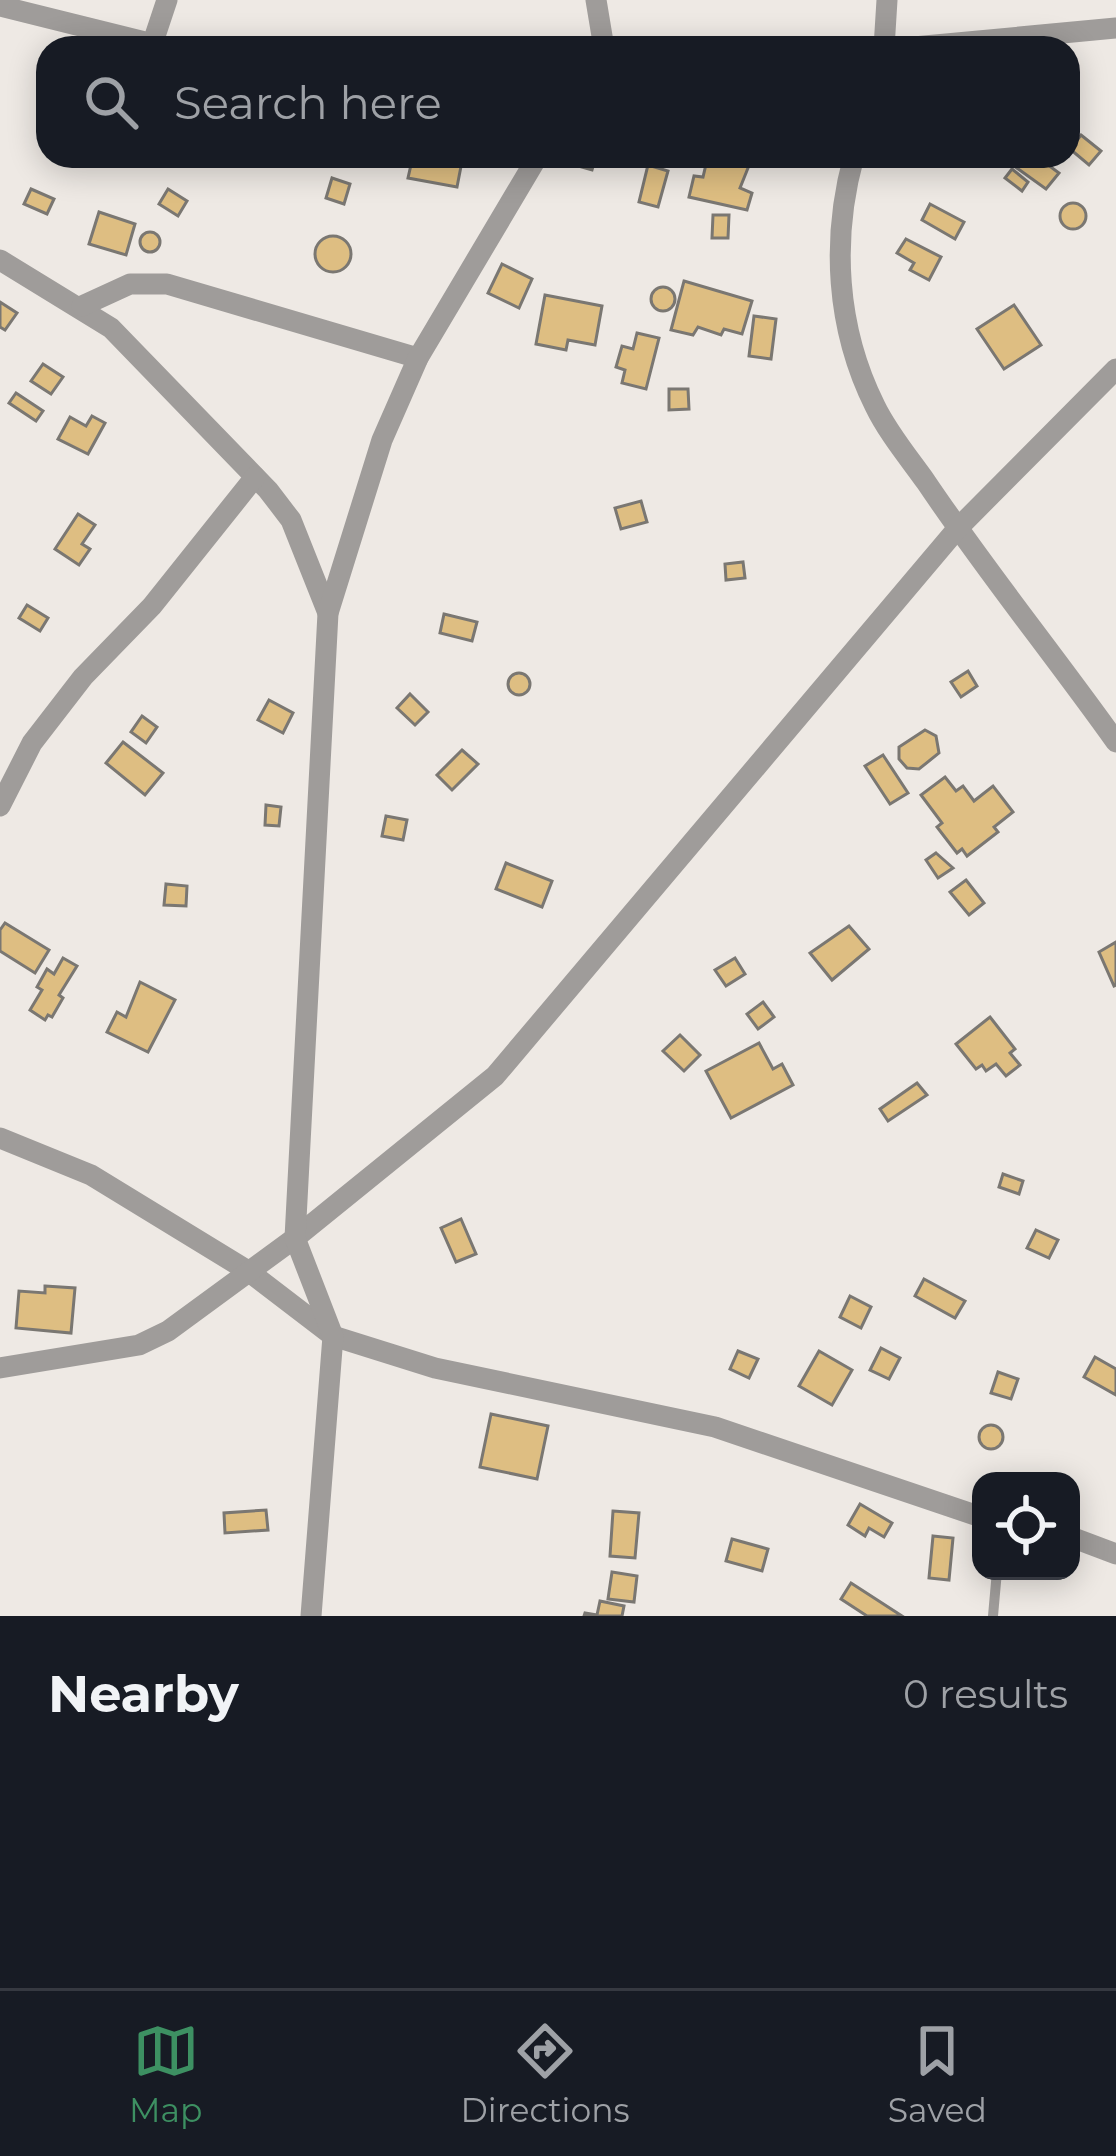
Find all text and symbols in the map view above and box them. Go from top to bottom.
search box [36,36,1080,168]
icon: search [78,69,144,135]
text: Search here [174,75,442,130]
map controls [972,1472,1080,1580]
button: locate [972,1472,1080,1580]
text: Nearby [48,1663,239,1725]
text: 0 results [903,1670,1068,1718]
tab: Map [129,2018,202,2130]
tab: Directions [461,2018,630,2130]
tab: Saved [888,2018,987,2130]

